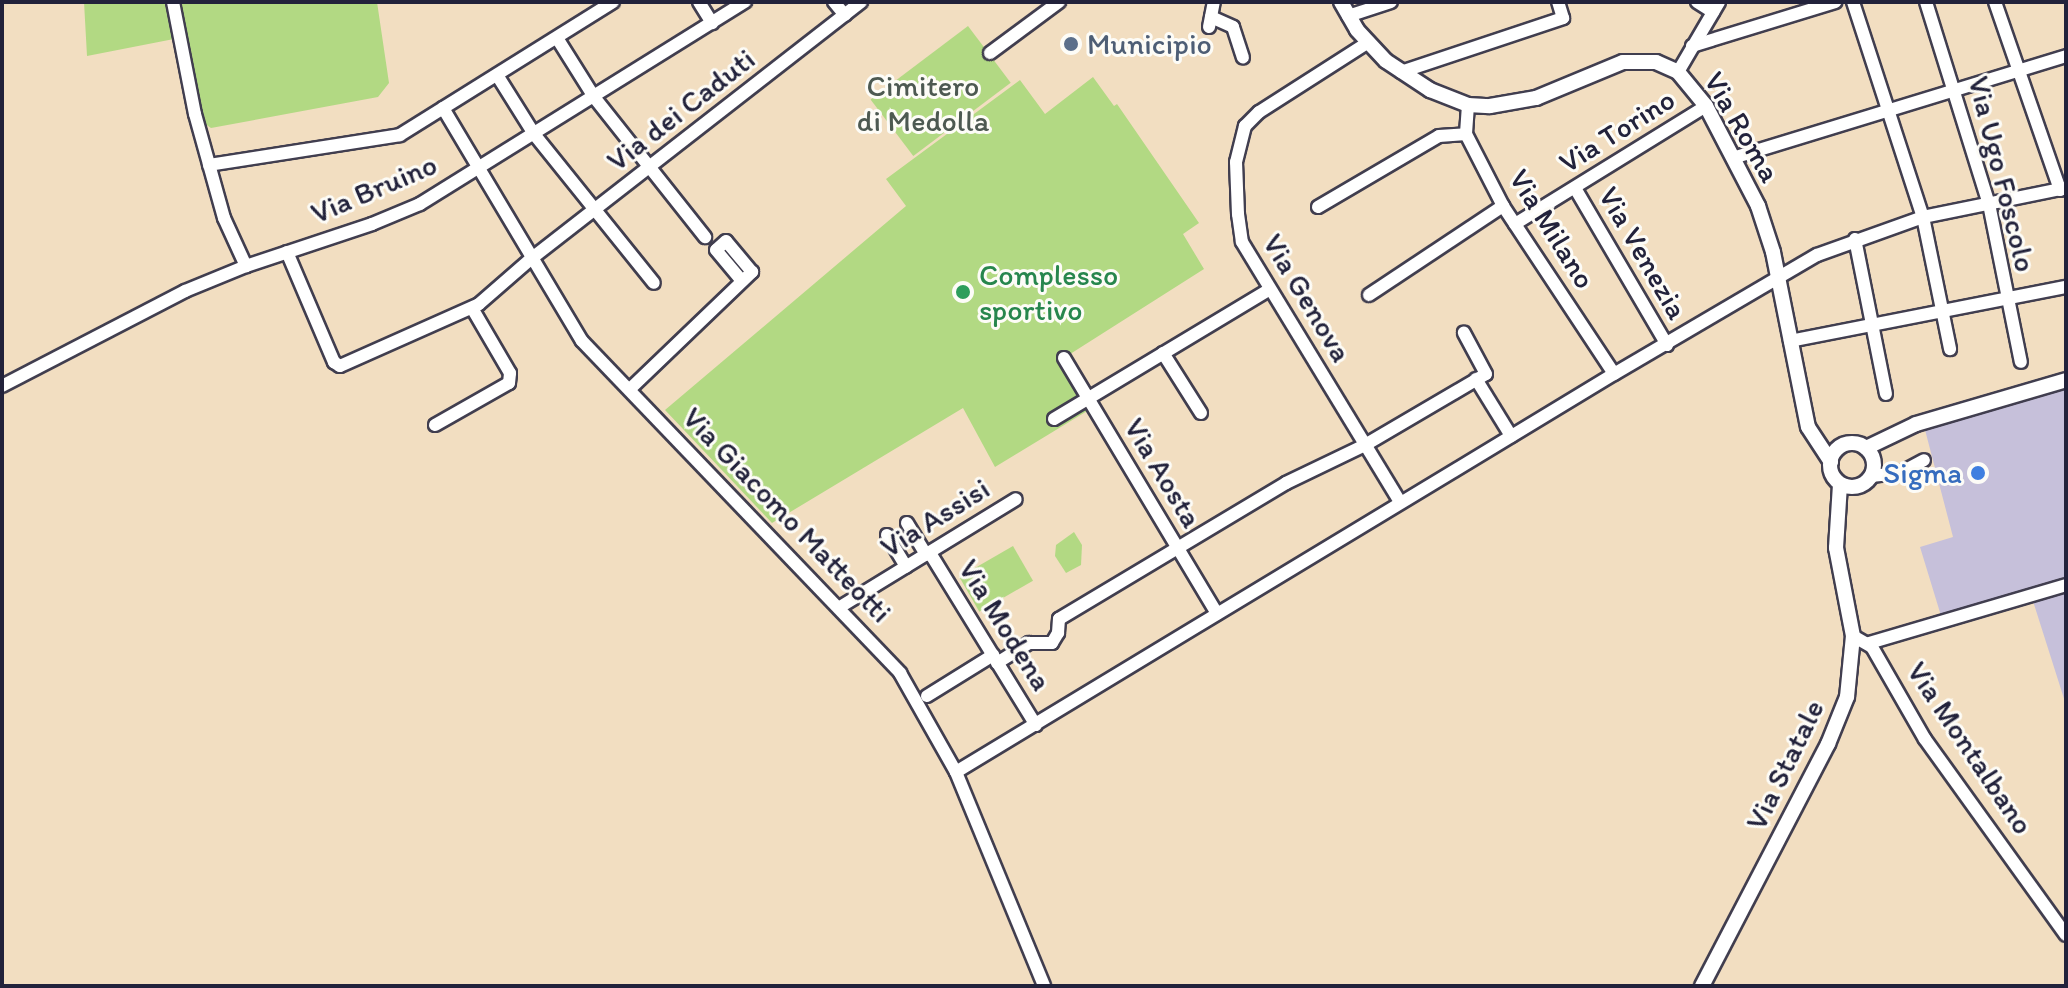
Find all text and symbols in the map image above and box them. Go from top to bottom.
place label: Municipio [1087,26,1212,62]
marker: Municipio [1062,35,1080,53]
street label: Via dei Caduti [600,41,762,179]
street label: Via Roma [1696,66,1788,188]
park label: Cimitero di Medolla [856,68,990,138]
street label: Via Ugo Foscolo [1960,73,2044,275]
street label: Via Torino [1554,82,1680,180]
street label: Via Bruino [305,146,443,232]
street label: Via Milano [1502,163,1602,295]
street label: Via Venezia [1591,181,1695,325]
street label: Via Genova [1255,227,1359,369]
place label: Complesso sportivo [979,257,1118,328]
marker: Complesso sportivo [954,283,972,301]
street label: Via Giacomo Matteotti [675,400,899,630]
street label: Via Aosta [1116,412,1210,534]
place label: Sigma [1883,455,1962,491]
marker: Sigma [1969,464,1987,482]
street label: Via Assisi [874,471,996,565]
street label: Via Modena [950,553,1060,697]
street label: Via Montalbano [1899,655,2041,841]
street label: Via Statale [1738,694,1832,836]

